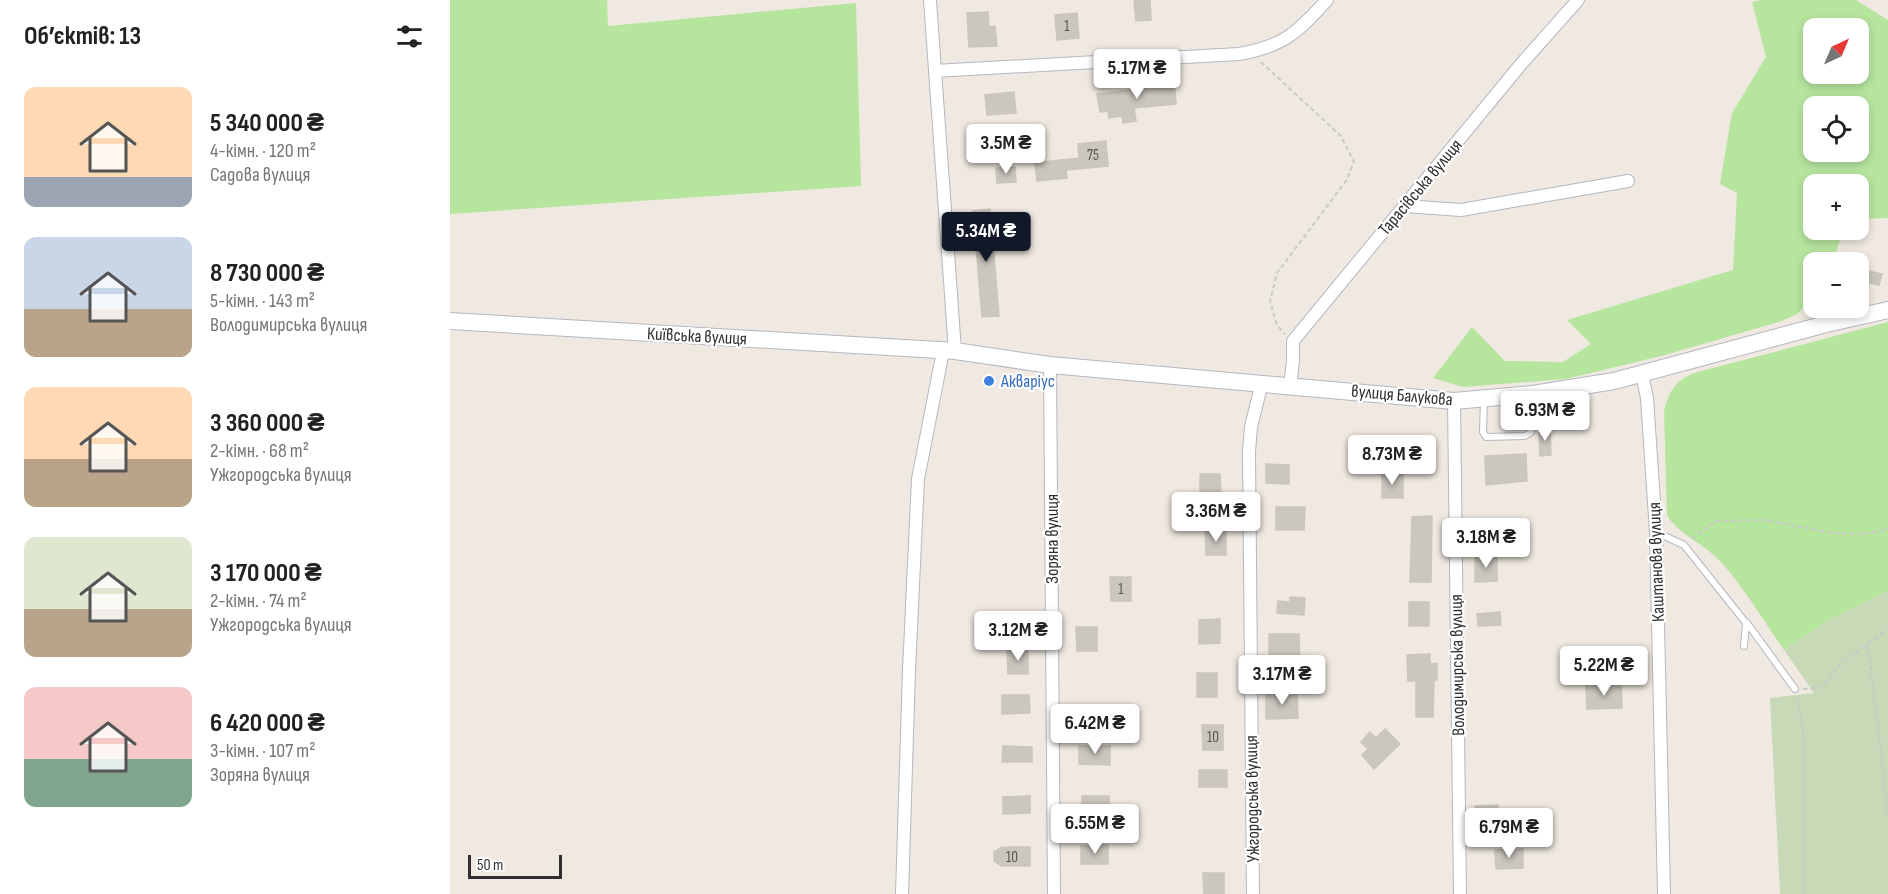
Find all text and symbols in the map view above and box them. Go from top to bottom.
house number: 1 [1064,17,1070,36]
north arrow [1803,18,1869,84]
map controls [1803,18,1869,318]
icon: filters [393,20,426,53]
text: Об’єктів: 13 [24,21,141,52]
pin: 5.17M ₴ [1082,49,1192,100]
text: 5.17M ₴ [1108,56,1167,80]
button: locate [1803,96,1869,162]
text: 5 340 000 ₴ [210,108,324,139]
icon: home [72,111,144,183]
pin: 3.5M ₴ [957,124,1055,175]
text: 3.5M ₴ [980,131,1032,155]
street label: Тарасівська вулиця [1374,135,1467,240]
text: 4-кімн. · 120 m² [210,139,316,163]
house number: 75 [1087,146,1099,165]
text: Садова вулиця [210,163,310,187]
button: + [1803,174,1869,240]
pin: 5.34M ₴ [931,212,1041,263]
text: 5.34M ₴ [956,219,1016,243]
button: − [1803,252,1869,318]
text: 8 730 000 ₴ [210,258,324,289]
icon: home [72,261,144,333]
text: 5-кімн. · 143 m² [210,289,315,313]
text: Володимирська вулиця [210,313,367,337]
street label: Київська вулиця [646,323,747,350]
place label: Акваріус [1000,371,1055,392]
marker: Акваріус [982,374,996,388]
street label: вулиця Балукова [1350,381,1454,410]
pin: 6.93M ₴ [1490,391,1600,442]
text: 6.93M ₴ [1515,398,1575,422]
text: 3 360 000 ₴ [210,408,325,439]
icon: home [72,411,144,483]
pin: 8.73M ₴ [1337,435,1447,486]
text: 2-кімн. · 68 m² [210,439,309,463]
text: 8.73M ₴ [1362,442,1422,466]
text: Ужгородська вулиця [210,463,352,487]
pin: 3.36M ₴ [1161,492,1271,543]
street label: Зоряна вулиця [1042,494,1063,584]
text: 3.36M ₴ [1186,499,1246,523]
street label: Каштанова вулиця [1644,502,1669,622]
pin: 3.18M ₴ [1431,518,1541,569]
text: 3.18M ₴ [1456,525,1516,549]
text: 3 170 000 ₴ [210,558,322,589]
icon: home [72,561,144,633]
house number: 1 [1118,580,1124,599]
text: 2-кімн. · 74 m² [210,589,307,613]
street label: Володимирська вулиця [1446,594,1469,736]
pin: 3.12M ₴ [963,611,1073,662]
text: Ужгородська вулиця [210,613,352,637]
text: 3.12M ₴ [988,618,1048,642]
pin: 5.22M ₴ [1549,646,1659,697]
text: 5.22M ₴ [1574,653,1634,677]
pin: 3.17M ₴ [1227,655,1337,706]
text: 3.17M ₴ [1252,662,1312,686]
pin: 6.42M ₴ [1040,704,1150,755]
text: 6 420 000 ₴ [210,708,325,739]
icon: home [72,711,144,783]
text: 6.42M ₴ [1065,711,1125,735]
house number: 10 [1207,728,1219,747]
street label: Ужгородська вулиця [1241,735,1264,863]
text: 3-кімн. · 107 m² [210,739,315,763]
text: Зоряна вулиця [210,763,310,787]
pin: 6.55M ₴ [1040,804,1150,855]
pin: 6.79M ₴ [1454,808,1564,859]
text: 6.55M ₴ [1065,811,1125,835]
text: 6.79M ₴ [1479,815,1539,839]
house number: 10 [1006,848,1018,867]
scale bar [468,852,562,880]
text: 50 m [477,856,503,875]

